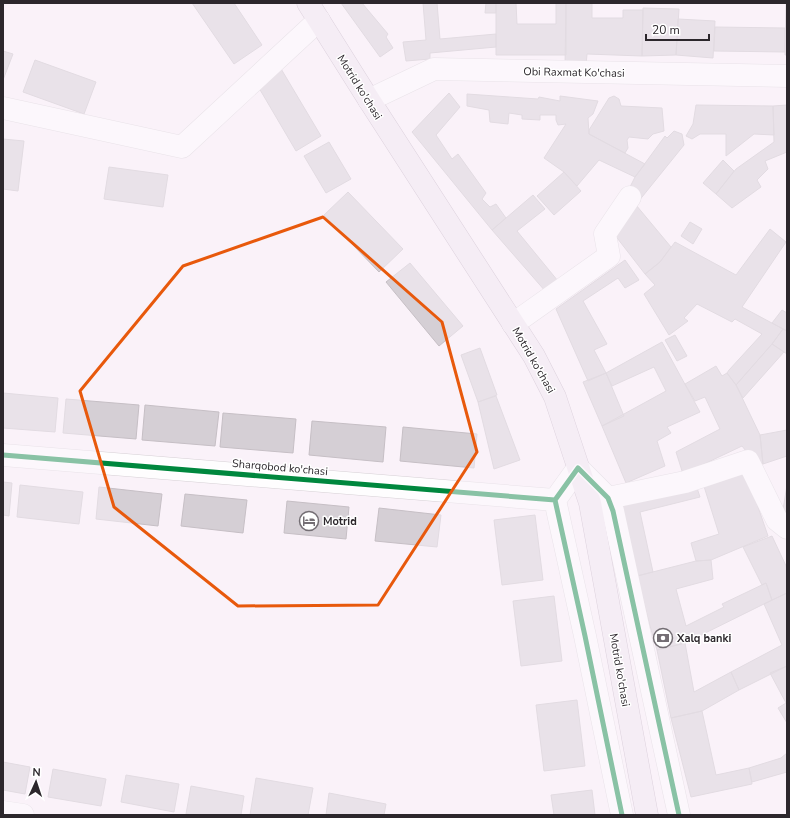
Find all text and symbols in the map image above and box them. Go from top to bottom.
scale bar [646,16,709,42]
text: 20 m [652,22,680,38]
street label: Motrid ko'chasi [334,52,386,123]
street label: Obi Raxmat Ko'chasi [523,64,625,81]
street label: Motrid ko'chasi [509,324,559,396]
street label: Sharqobod ko'chasi [232,456,328,479]
hotel icon: Motrid [298,510,320,532]
place label: Motrid [323,514,357,529]
bank icon: Xalq banki [652,627,674,649]
place label: Xalq banki [676,631,731,646]
street label: Motrid ko'chasi [606,632,633,708]
north arrow [16,762,56,802]
text: N [32,765,41,780]

